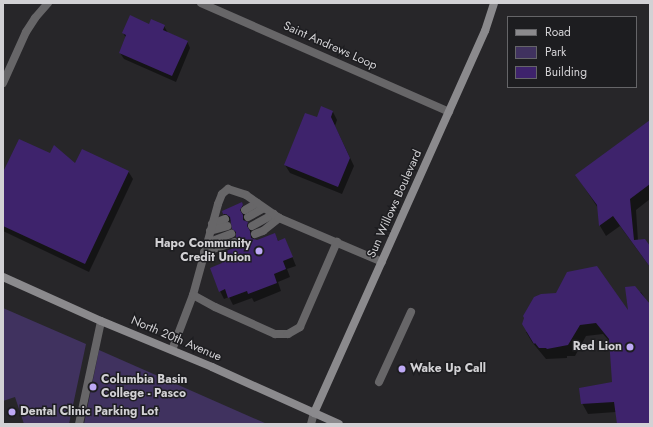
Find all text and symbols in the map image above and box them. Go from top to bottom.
legend [507,16,637,88]
street label: Saint Andrews Loop [281,19,379,73]
text: Road [545,23,571,41]
text: Park [545,43,566,61]
text: Building [545,63,587,81]
street label: Sun Willows Boulevard [365,148,425,260]
place label: Hapo Community Credit Union [155,237,251,265]
marker: Hapo Community Credit Union [254,246,264,256]
street label: North 20th Avenue [129,313,223,365]
place label: Red Lion [573,340,622,354]
marker: Red Lion [625,342,635,352]
place label: Wake Up Call [410,362,486,376]
marker: Wake Up Call [397,364,407,374]
place label: Columbia Basin College - Pasco [101,373,187,401]
marker: Columbia Basin College - Pasco [88,382,98,392]
place label: Dental Clinic Parking Lot [20,405,158,419]
marker: Dental Clinic Parking Lot [7,407,17,417]

